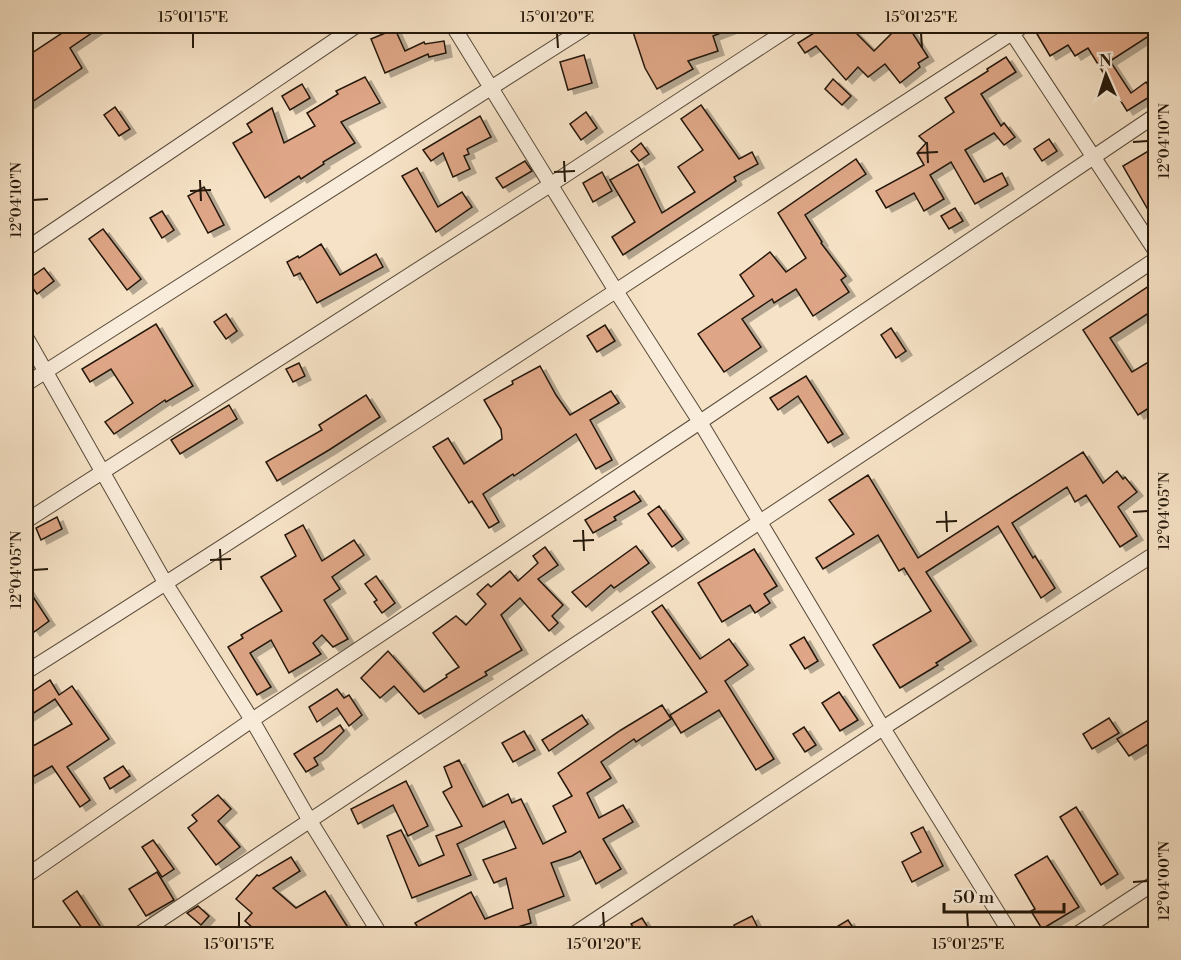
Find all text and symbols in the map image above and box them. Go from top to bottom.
text: 15°01'15"E [158,8,228,27]
text: 15°01'20"E [520,8,594,27]
text: 15°01'25"E [885,8,957,27]
north arrow [1076,45,1136,105]
text: N [1098,51,1112,71]
text: 12°04'10"N [1155,103,1174,179]
text: 12°04'10"N [7,162,26,238]
text: 12°04'05"N [1155,472,1174,550]
text: 12°04'05"N [7,531,26,609]
text: 12°04'00"N [1155,841,1174,921]
scale bar [944,876,1064,914]
text: 50 m [953,886,995,909]
text: 15°01'15"E [204,935,274,954]
text: 15°01'20"E [567,935,641,954]
text: 15°01'25"E [932,935,1004,954]

